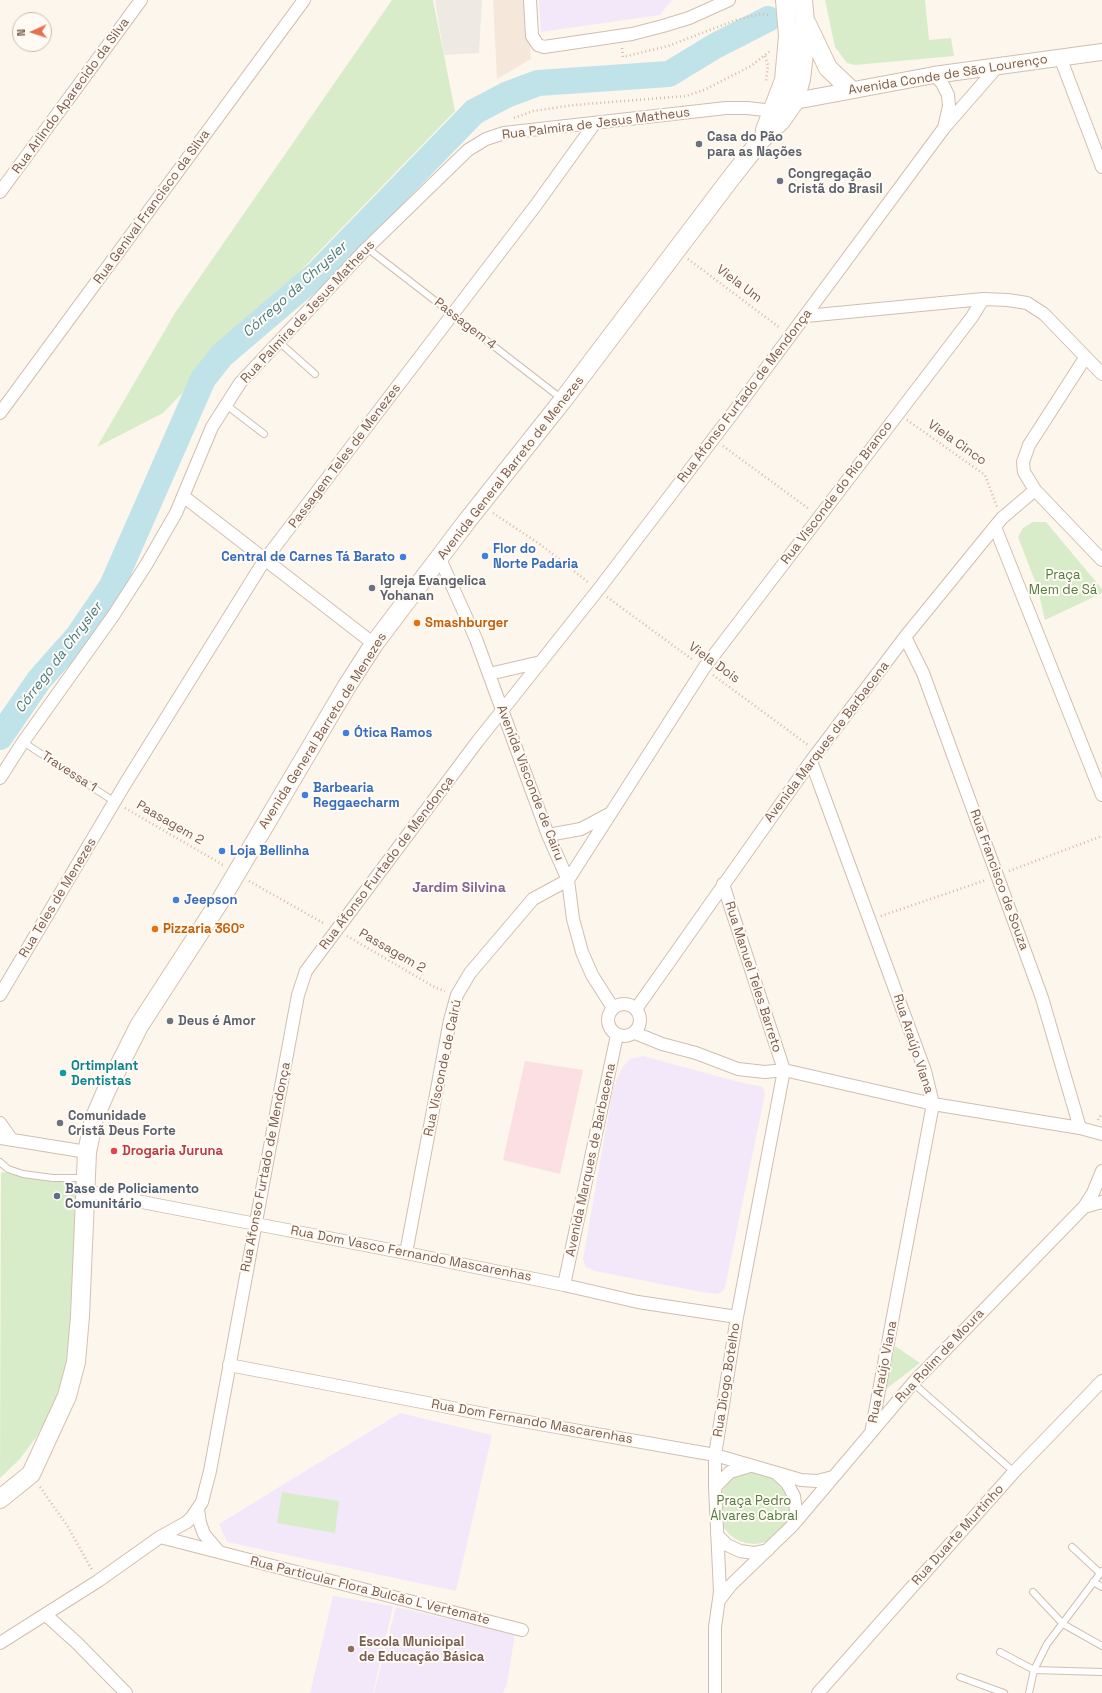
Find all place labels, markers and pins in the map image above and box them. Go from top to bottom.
place label: Casa do Pão para as Nações [707,129,802,160]
marker: Casa do Pão para as Nações [694,139,704,149]
place label: Congregação Cristã do Brasil [788,166,883,197]
marker: Congregação Cristã do Brasil [775,176,785,186]
place label: Flor do Norte Padaria [493,541,578,572]
place label: Central de Carnes Tá Barato [221,549,395,565]
marker: Flor do Norte Padaria [480,551,490,561]
marker: Central de Carnes Tá Barato [398,552,408,562]
place label: Igreja Evangelica Yohanan [380,573,486,604]
marker: Igreja Evangelica Yohanan [367,583,377,593]
place label: Smashburger [425,615,508,631]
marker: Smashburger [412,618,422,628]
place label: Ótica Ramos [354,725,432,741]
marker: Ótica Ramos [341,728,351,738]
place label: Barbearia Reggaecharm [313,780,400,811]
marker: Barbearia Reggaecharm [300,790,310,800]
place label: Loja Bellinha [230,843,309,859]
marker: Loja Bellinha [217,846,227,856]
place label: Jeepson [184,892,238,908]
marker: Jeepson [171,895,181,905]
place label: Pizzaria 360º [163,921,245,937]
marker: Pizzaria 360º [150,924,160,934]
place label: Deus é Amor [178,1013,256,1029]
marker: Deus é Amor [165,1016,175,1026]
place label: Ortimplant Dentistas [71,1058,138,1089]
marker: Ortimplant Dentistas [58,1068,68,1078]
place label: Comunidade Cristã Deus Forte [68,1108,176,1139]
marker: Comunidade Cristã Deus Forte [55,1118,65,1128]
place label: Drogaria Juruna [122,1143,223,1159]
marker: Drogaria Juruna [109,1146,119,1156]
place label: Base de Policiamento Comunitário [65,1181,199,1212]
marker: Base de Policiamento Comunitário [52,1191,62,1201]
place label: Escola Municipal de Educação Básica [359,1634,484,1665]
marker: Escola Municipal de Educação Básica [346,1644,356,1654]

